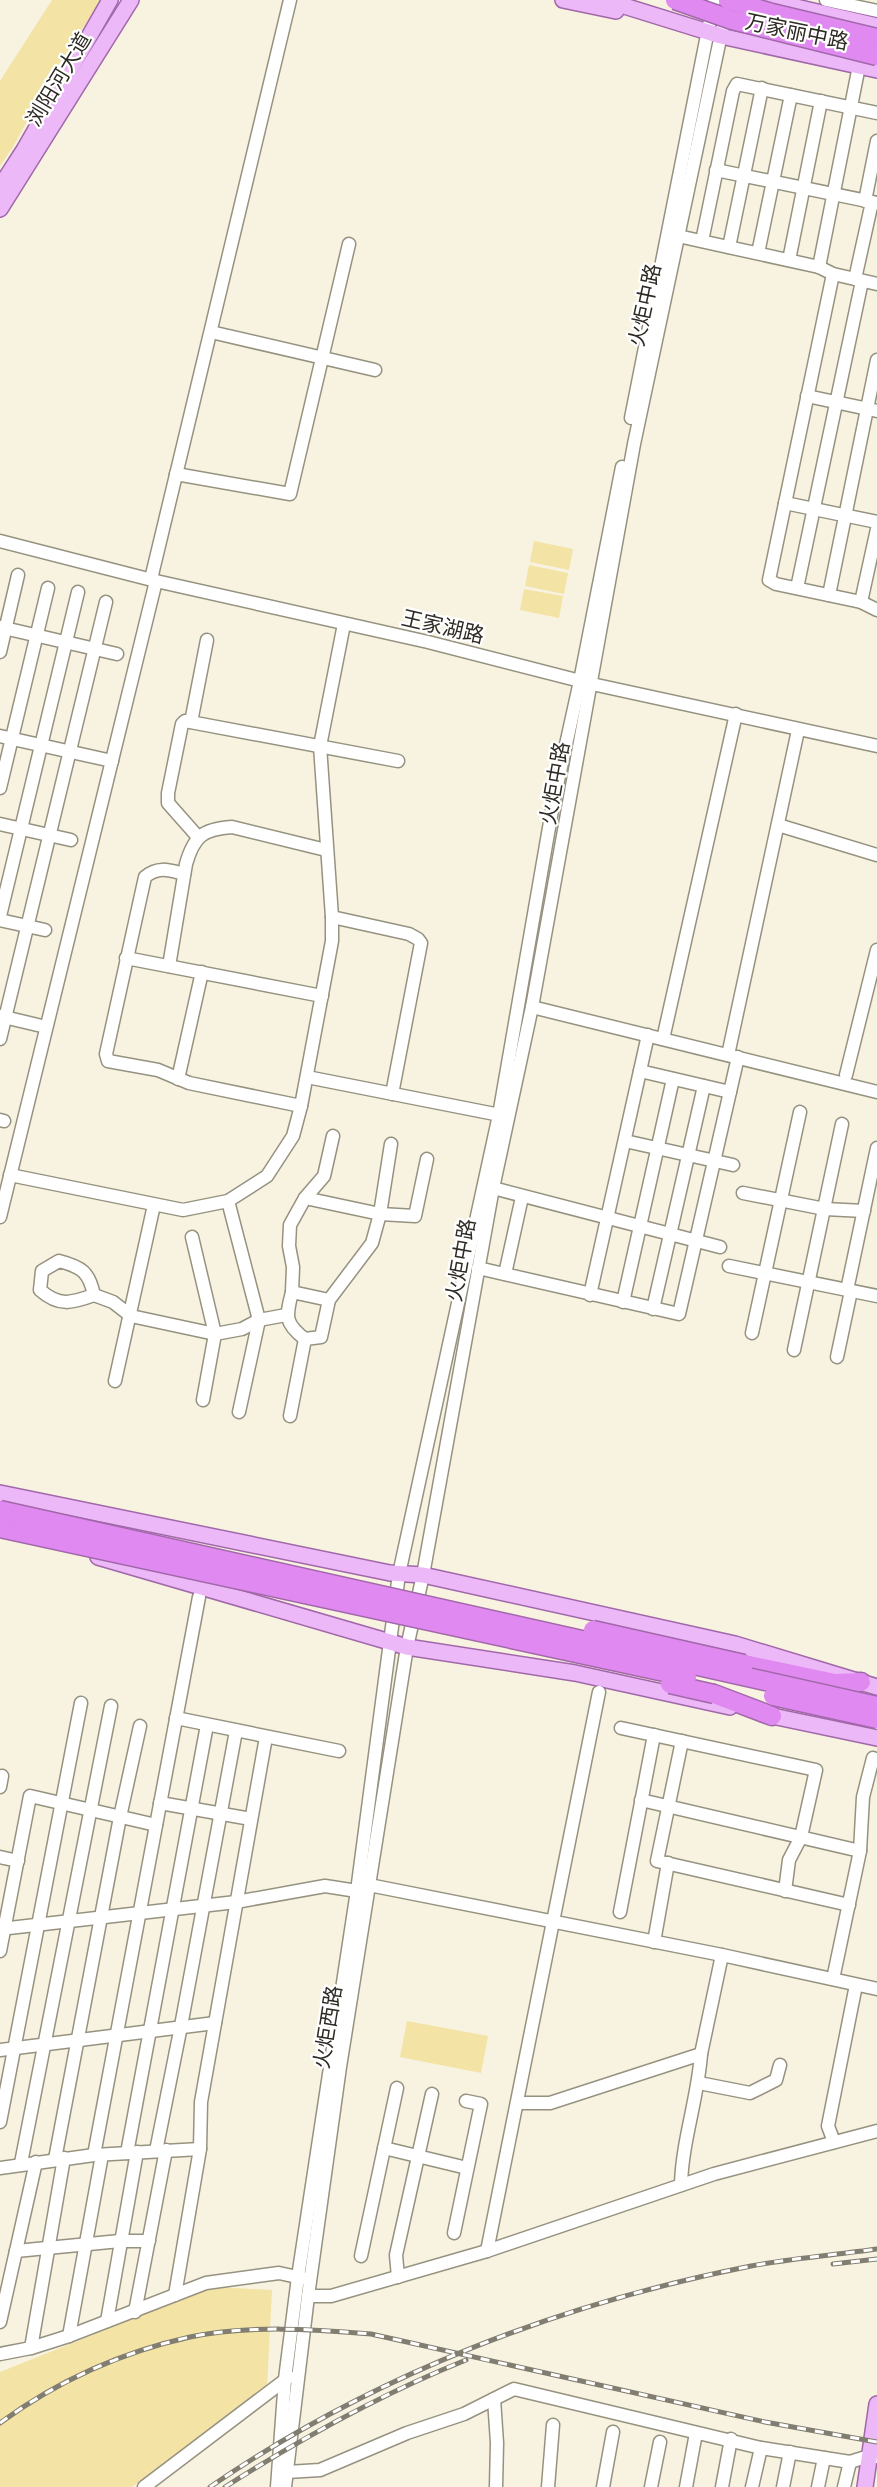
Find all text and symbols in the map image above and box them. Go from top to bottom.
street label: 万家丽中路 [743,7,851,55]
street label: 浏阳河大道 [20,27,96,131]
street label: 火炬中路 [623,261,665,349]
street label: 王家湖路 [399,604,487,648]
street label: 火炬中路 [534,739,574,827]
street label: 火炬中路 [440,1216,480,1304]
street label: 火炬西路 [308,1983,346,2071]

